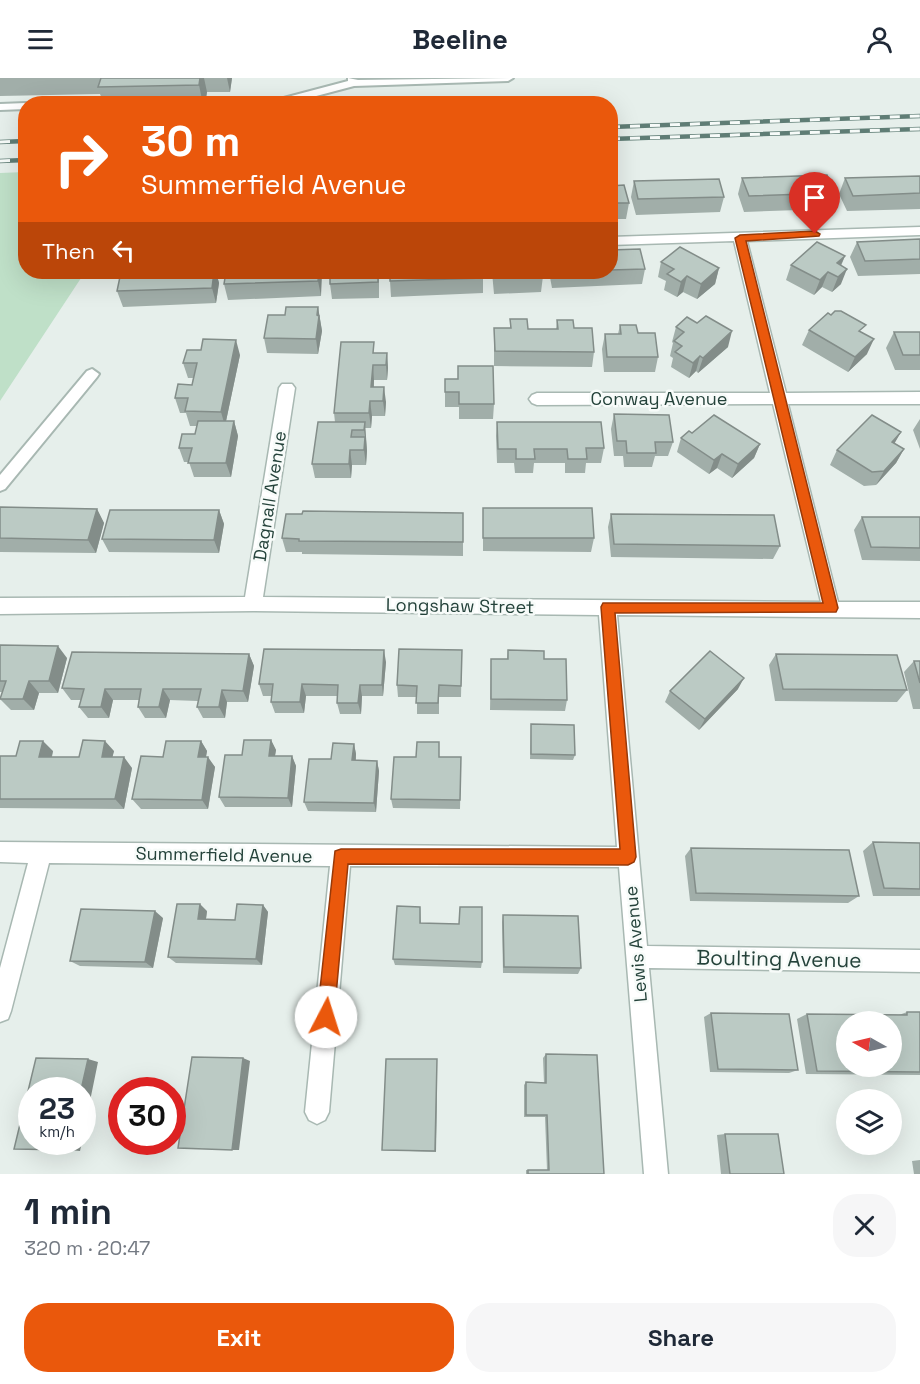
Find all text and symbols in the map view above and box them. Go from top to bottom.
text: Beeline [412,22,508,57]
icon: menu [24,23,57,56]
icon: person [863,23,896,56]
text: 30 m [141,115,240,168]
icon: right [42,120,120,198]
text: Summerfield Avenue [141,167,407,202]
pin [789,172,840,234]
icon: arrive [798,181,831,214]
icon: left [107,234,140,267]
text: Then [42,237,95,265]
street label: Conway Avenue [591,387,728,410]
street label: Dagnall Avenue [248,429,291,563]
street label: Longshaw Street [386,593,534,618]
street label: Summerfield Avenue [135,841,313,868]
street label: Lewis Avenue [619,885,652,1003]
street label: Boulting Avenue [696,944,862,973]
position arrow [294,985,358,1049]
north arrow [836,1011,902,1077]
map controls [836,1011,902,1155]
speed limit sign: 30 [108,1077,186,1155]
text: 23 [39,1089,75,1128]
button: layers [836,1089,902,1155]
text: km/h [39,1122,75,1141]
text: 1 min [24,1189,112,1235]
button: close [833,1194,896,1257]
text: 320 m · 20:47 [24,1235,150,1261]
button: Exit [24,1303,454,1372]
button: Share [466,1303,896,1372]

